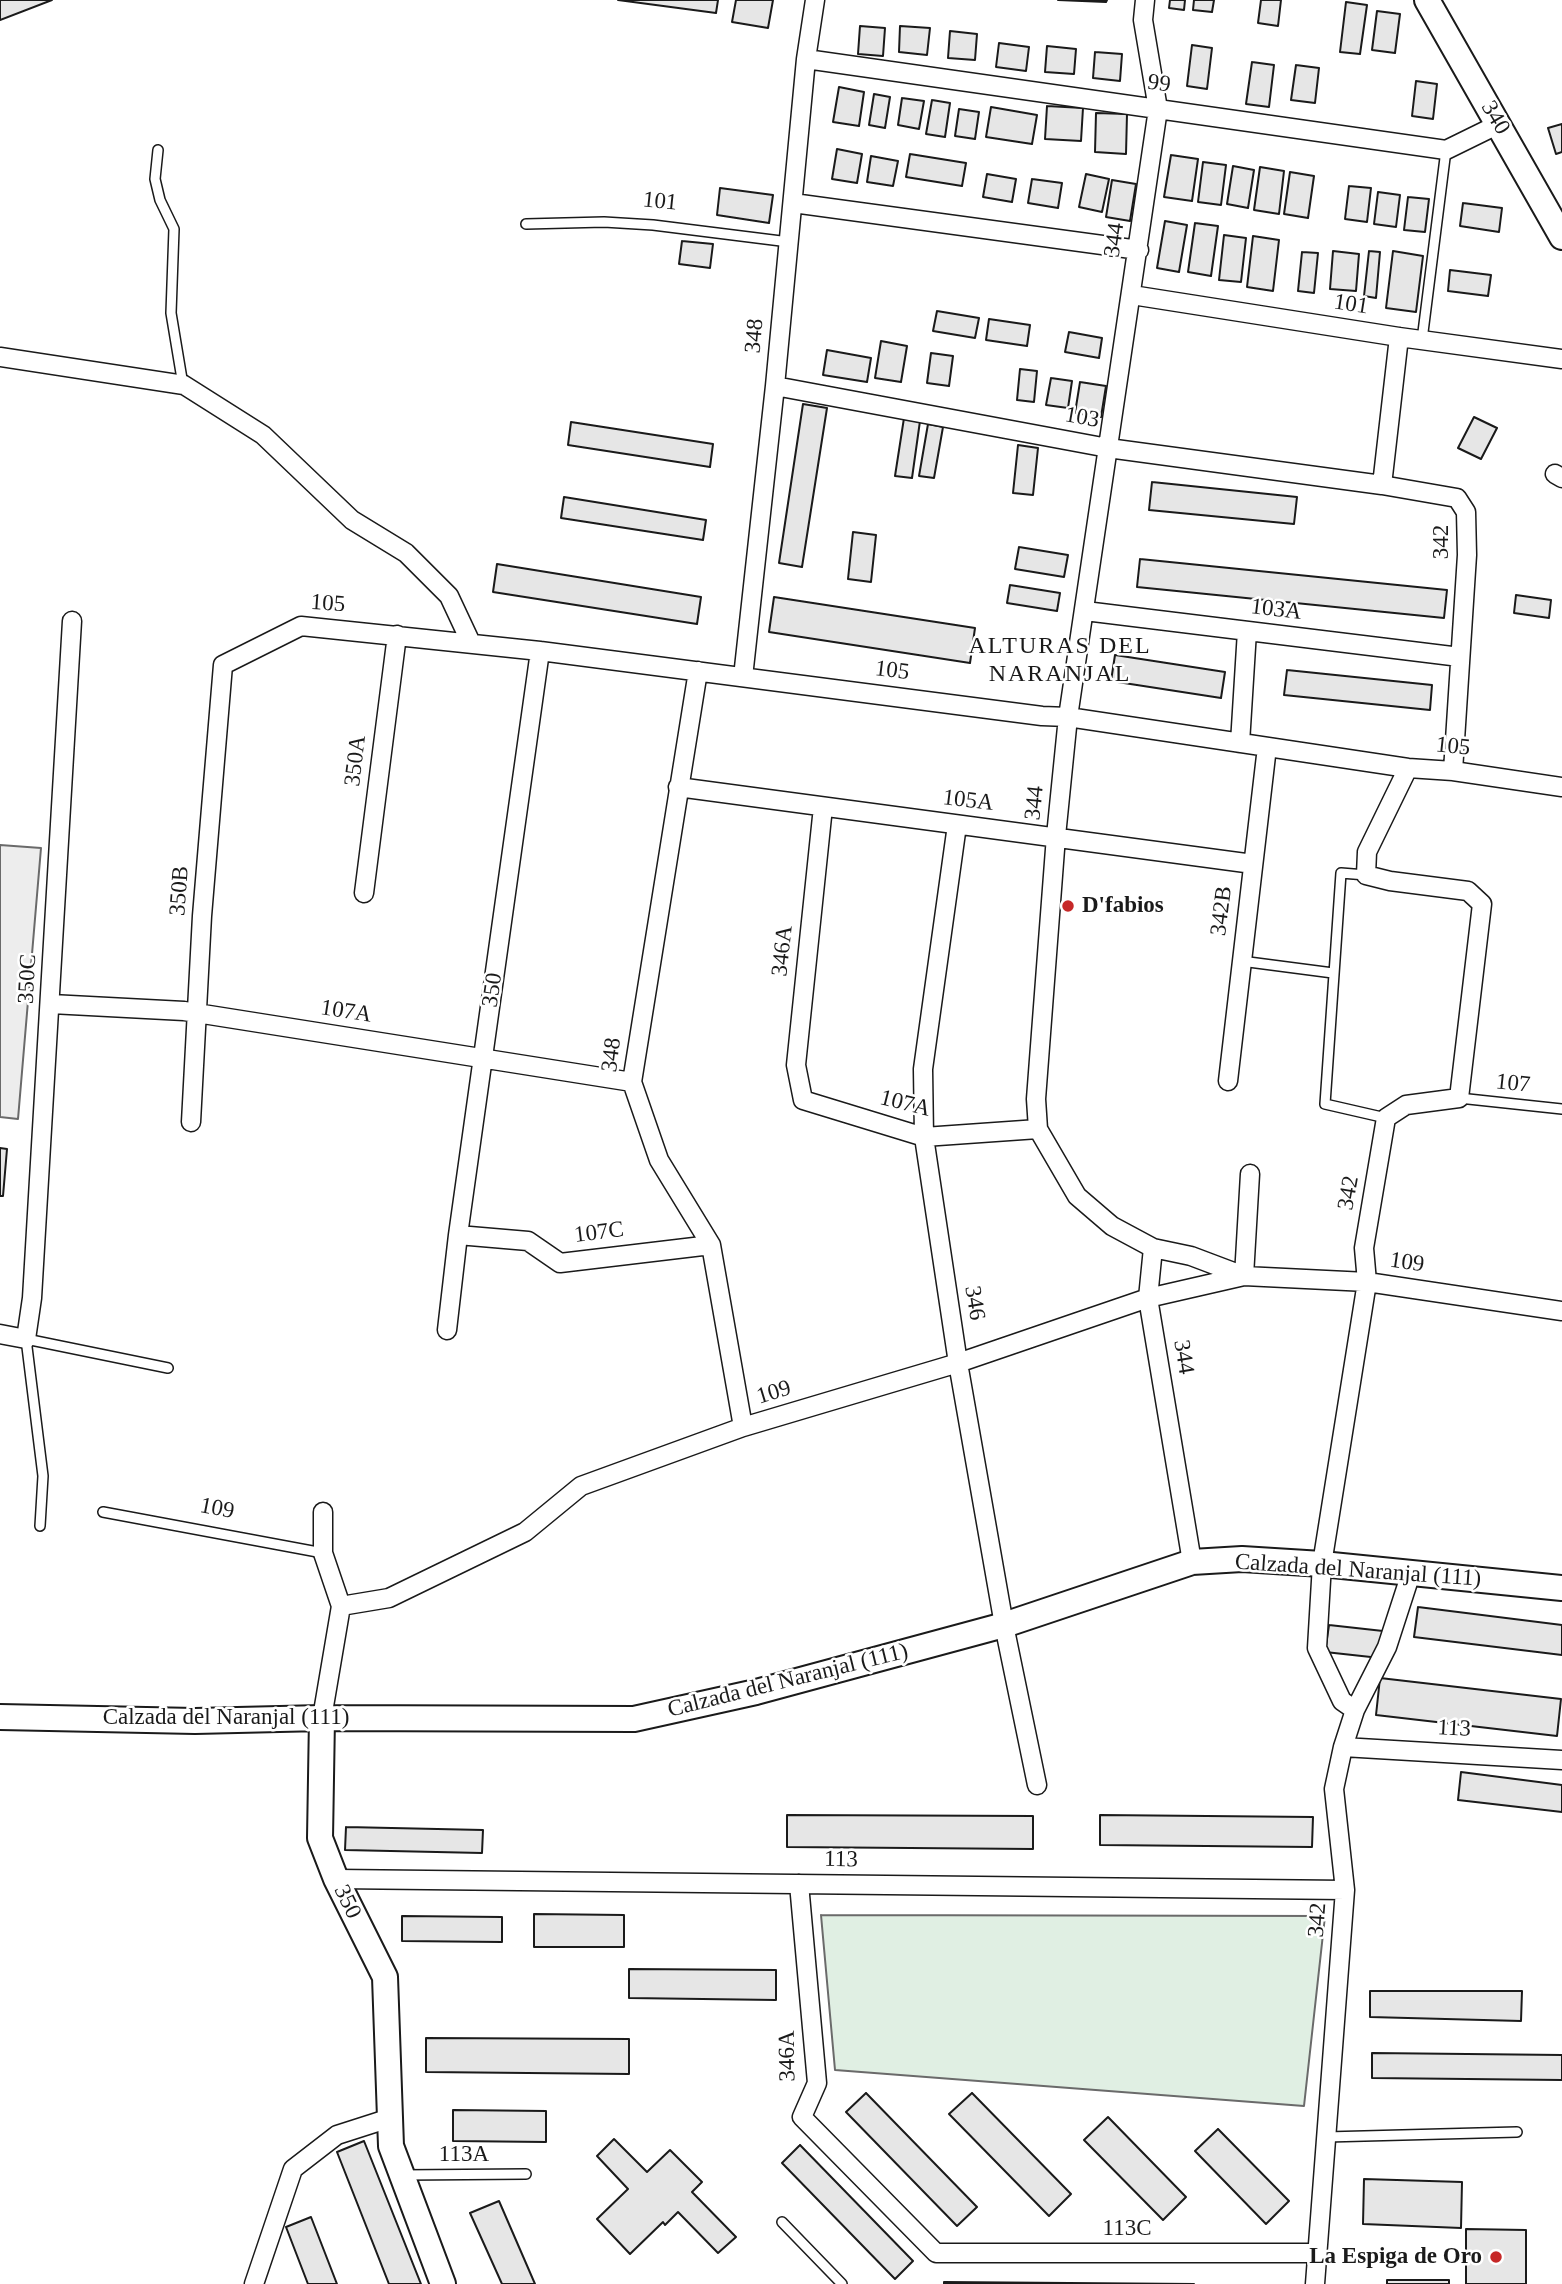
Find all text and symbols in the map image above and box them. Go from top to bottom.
street label: 99 [1146,69,1172,99]
street label: 340 [1474,96,1516,140]
street label: 101 [641,186,679,218]
street label: 344 [1099,221,1131,259]
street label: 101 [1332,289,1370,321]
street label: 348 [740,318,770,354]
street label: 103 [1063,401,1101,435]
street label: 342 [1428,525,1456,559]
street label: 105 [310,589,346,619]
street label: 103A [1249,593,1303,627]
district label: ALTURAS DEL NARANJAL [970,633,1150,689]
street label: 105 [873,655,911,687]
street label: 105 [1434,731,1472,763]
street label: 350A [339,734,373,788]
street label: 105A [941,784,995,818]
street label: 344 [1019,784,1051,822]
street label: 350B [164,865,196,917]
street label: 342B [1205,885,1239,937]
place label: D'fabios [1082,892,1164,920]
marker: D'fabios [1060,898,1076,914]
street label: 346A [767,924,799,978]
street label: 350C [13,953,43,1005]
street label: 350 [477,971,509,1009]
street label: 107A [319,994,373,1030]
street label: 348 [596,1036,628,1074]
street label: 107 [1494,1068,1532,1100]
street label: 107A [877,1084,933,1124]
street label: 342 [1332,1174,1366,1212]
street label: 107C [573,1216,625,1250]
street label: 109 [1388,1247,1426,1279]
street label: 346 [958,1284,990,1322]
street label: 344 [1167,1338,1199,1376]
street label: 109 [753,1375,795,1411]
street label: 109 [197,1492,237,1526]
street label: Calzada del Naranjal (111) [1234,1549,1482,1593]
street label: Calzada del Naranjal (111) [665,1638,911,1724]
street label: Calzada del Naranjal (111) [103,1704,349,1732]
street label: 113 [1436,1714,1472,1744]
street label: 113 [824,1846,858,1874]
street label: 350 [327,1880,367,1924]
street label: 342 [1303,1902,1333,1938]
street label: 346A [774,2030,802,2082]
street label: 113A [439,2141,489,2169]
street label: 113C [1103,2215,1151,2243]
place label: La Espiga de Oro [1309,2243,1482,2271]
marker: La Espiga de Oro [1488,2249,1504,2265]

